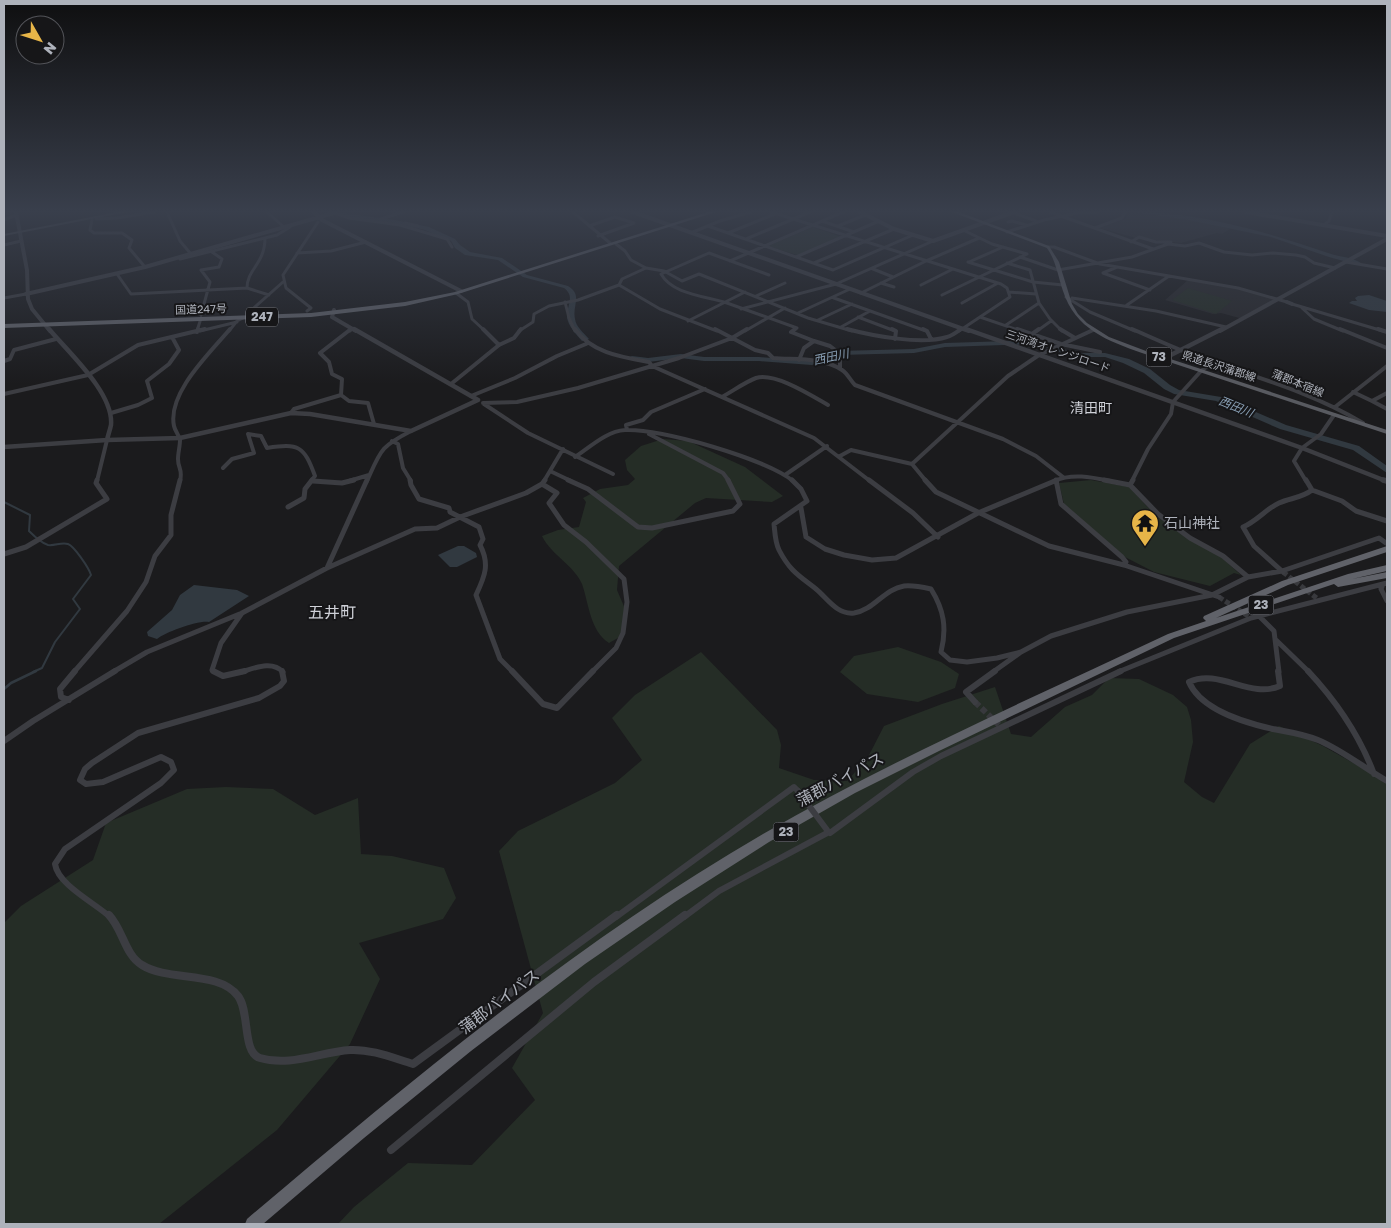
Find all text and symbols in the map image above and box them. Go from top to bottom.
north arrow [15,15,65,65]
text: N [41,39,60,58]
street label: 国道247号 [175,301,227,316]
road number: 247 [246,308,278,326]
street label: 三河湾オレンジロード [1004,326,1112,375]
water label: 西田川 [812,345,852,368]
street label: 県道長沢蒲郡線 [1181,347,1258,384]
road number: 73 [1146,348,1172,367]
street label: 蒲郡本宿線 [1270,366,1326,399]
water label: 西田川 [1217,393,1258,421]
district label: 清田町 [1070,399,1112,416]
temple icon: 石山神社 [1130,508,1160,547]
place label: 石山神社 [1164,514,1220,531]
road number: 23 [1248,596,1274,614]
district label: 五井町 [308,602,356,622]
street label: 蒲郡バイパス [793,748,887,810]
road number: 23 [774,822,798,842]
street label: 蒲郡バイパス [455,964,543,1038]

